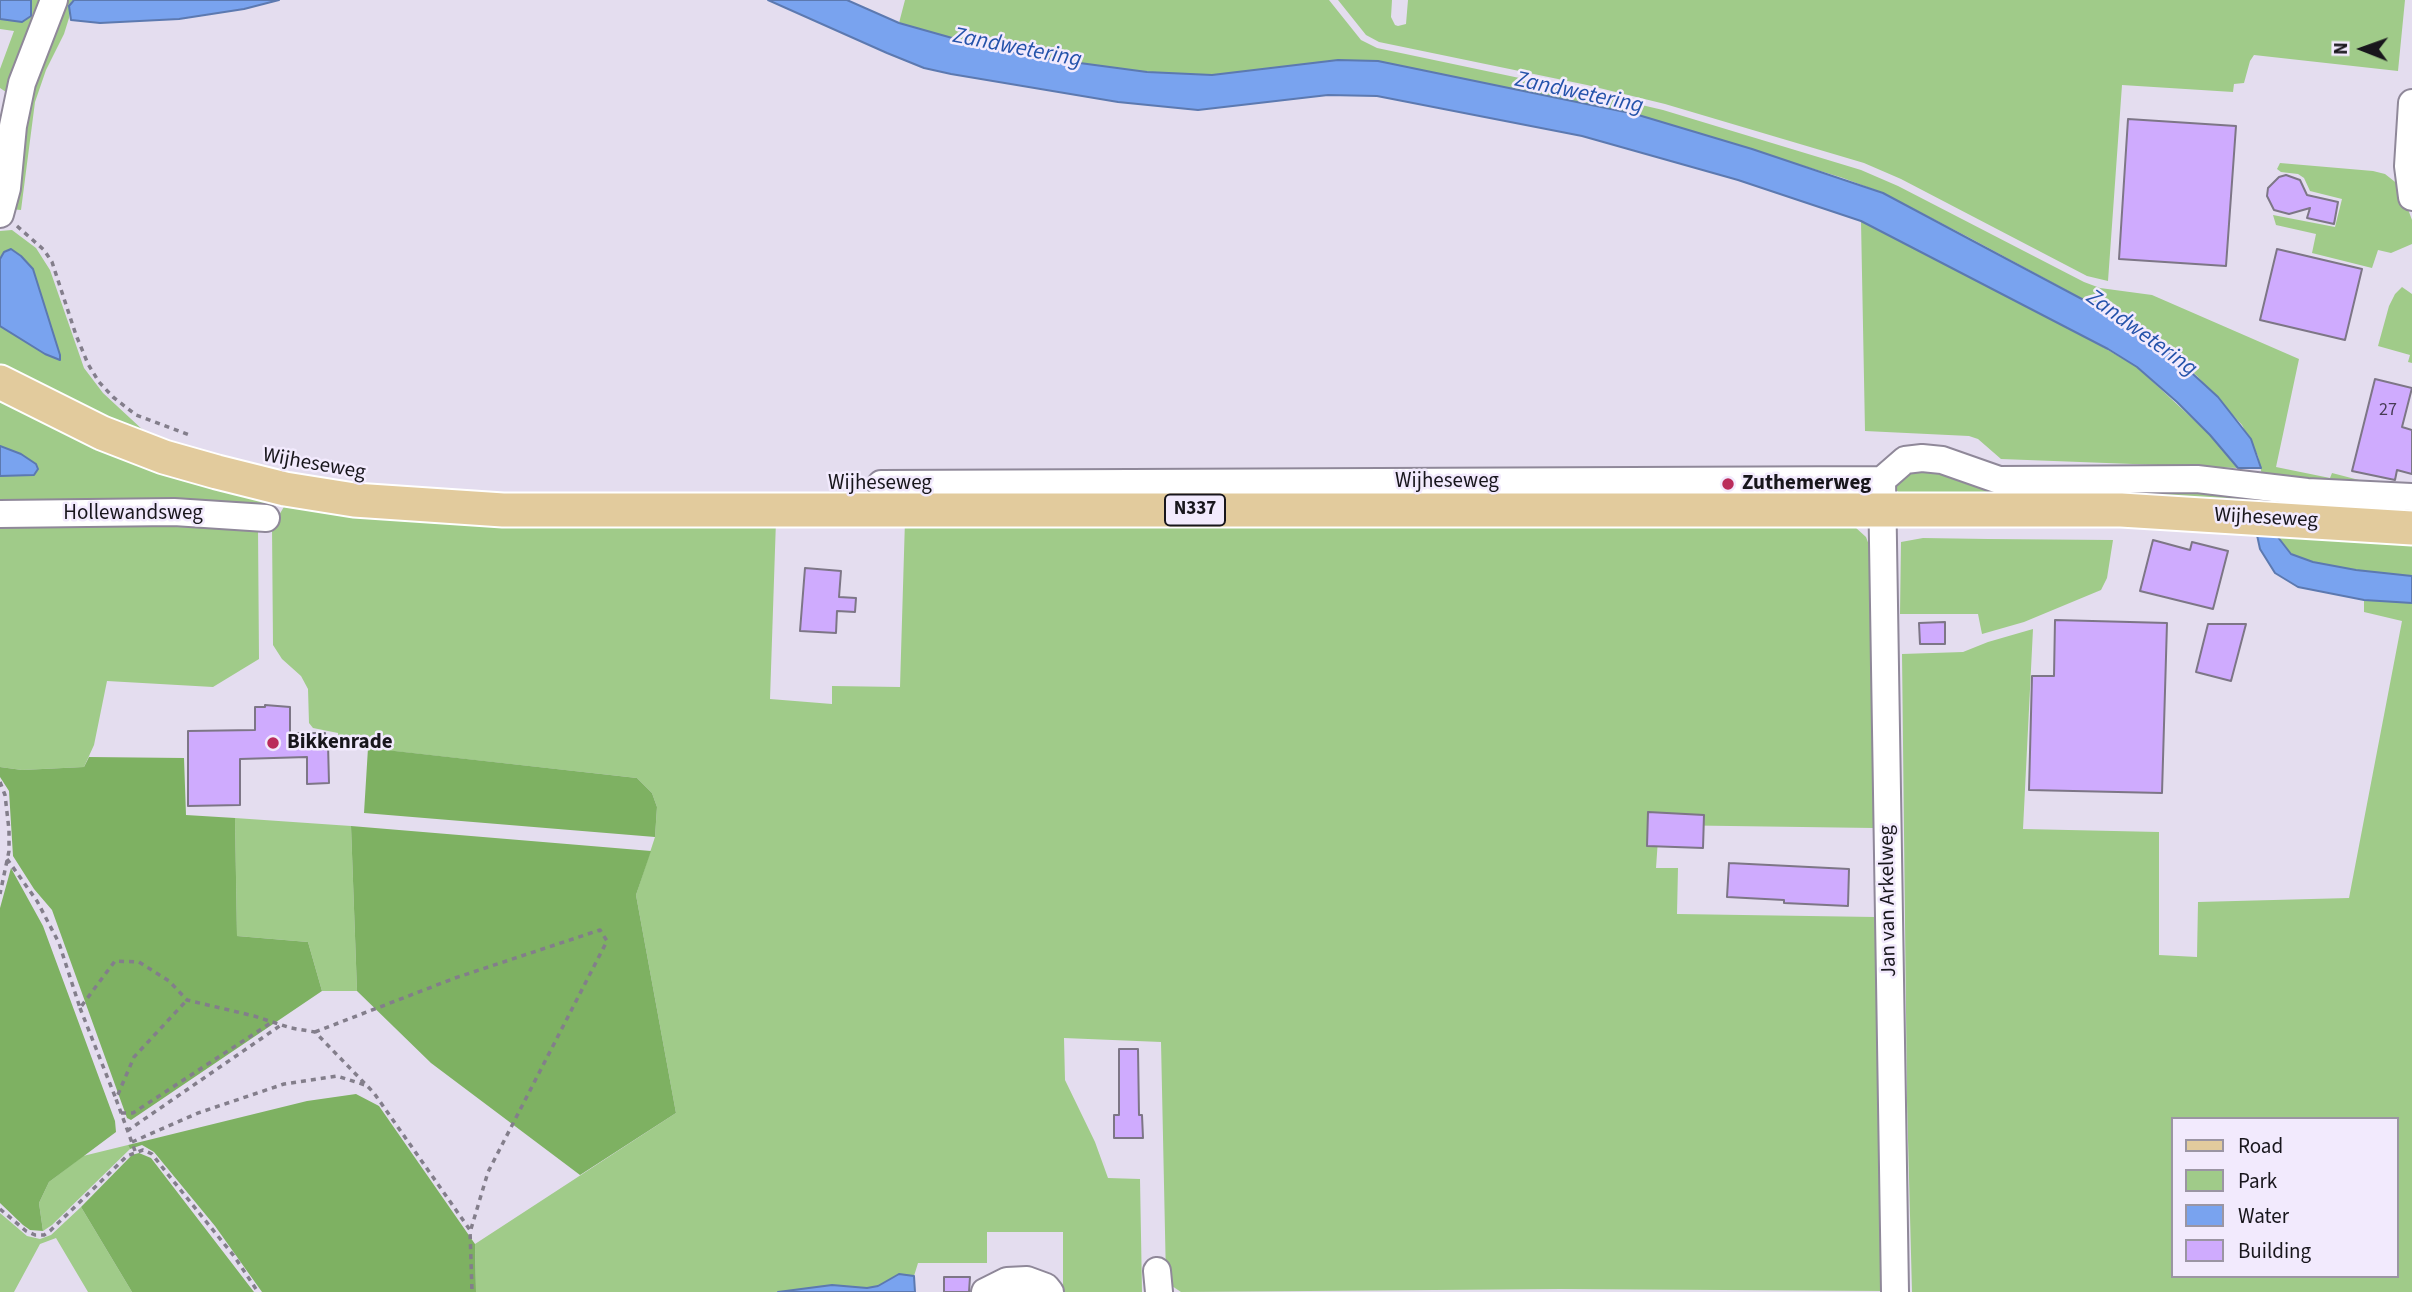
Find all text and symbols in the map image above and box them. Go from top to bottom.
north arrow [2328,14,2398,84]
water label: Zandwetering [950,23,1084,75]
text: N [2328,42,2355,55]
water label: Zandwetering [1512,67,1646,121]
water label: Zandwetering [2080,284,2202,384]
house number: 27 [2379,400,2397,422]
street label: Wijheseweg [261,444,367,486]
street label: Wijheseweg [1395,469,1499,495]
street label: Wijheseweg [828,471,932,497]
place label: Zuthemerweg [1742,471,1871,497]
marker: Zuthemerweg [1720,476,1736,492]
road number: N337 [1165,495,1225,526]
street label: Hollewandsweg [63,501,203,527]
street label: Wijheseweg [2213,504,2319,534]
place label: Bikkenrade [287,730,393,756]
marker: Bikkenrade [265,735,281,751]
street label: Jan van Arkelweg [1875,825,1903,977]
legend [2170,1117,2398,1278]
text: Road [2238,1131,2283,1161]
text: Park [2238,1166,2277,1196]
text: Water [2238,1201,2289,1231]
text: Building [2238,1236,2311,1266]

